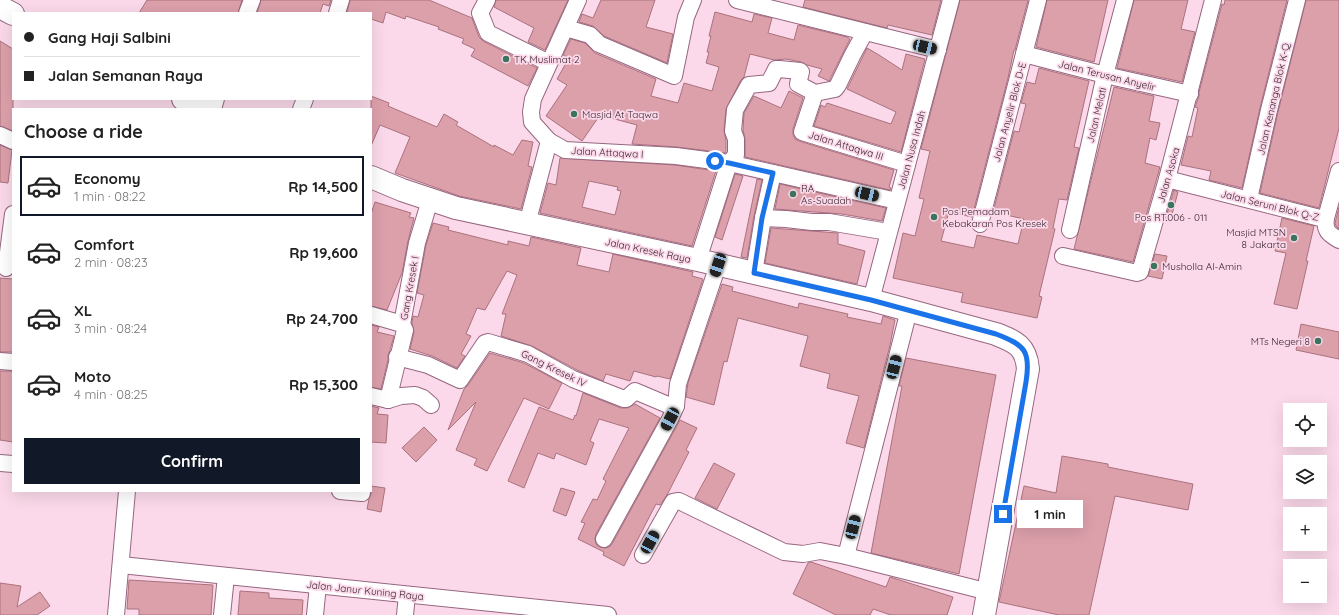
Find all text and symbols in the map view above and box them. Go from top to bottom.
text: Gang Haji Salbini [48,28,171,47]
car [912,38,938,56]
street label: Jalan Kenanga Blok K-Q [1254,42,1293,156]
place label: TK Muslimat 2 [514,53,580,66]
marker: TK Muslimat 2 [501,54,511,64]
street label: Jalan Terusan Anyelir [1057,57,1157,94]
street label: Jalan Anyelir Blok D-E [990,61,1029,163]
text: Jalan Semanan Raya [48,66,203,85]
street label: Jalan Melati [1084,86,1109,144]
place label: Masjid At Taqwa [582,108,658,121]
marker: Masjid At Taqwa [569,109,579,119]
street label: Jalan Nusa Indah [895,109,928,191]
text: Choose a ride [24,120,143,143]
street label: Jalan Attaqwa III [807,128,885,163]
street label: Jalan Attaqwa I [570,144,644,161]
street label: Jalan Asoka [1154,146,1183,204]
route start [706,152,724,170]
icon: car [26,168,62,204]
text: Economy [74,169,141,188]
text: Rp 14,500 [288,177,358,196]
place label: RA As-Suadah [801,182,851,207]
car [854,185,880,203]
street label: Jalan Seruni Blok Q-Z [1219,187,1320,224]
text: 1 min · 08:22 [74,188,146,204]
marker: RA As-Suadah [788,189,798,199]
marker: Pos RT.006 - 011 [1166,200,1176,210]
place label: Pos Pemadam Kebakaran Pos Kresek [942,205,1047,230]
place label: Pos RT.006 - 011 [1135,211,1207,224]
marker: Pos Pemadam Kebakaran Pos Kresek [929,212,939,222]
place label: Masjid MTSN 8 Jakarta [1226,226,1286,251]
marker: Masjid MTSN 8 Jakarta [1289,233,1299,243]
icon: car [26,234,62,270]
text: Comfort [74,235,135,254]
street label: Jalan Kresek Raya [604,235,692,266]
text: Rp 19,600 [289,243,358,262]
car [708,252,728,278]
text: 2 min · 08:23 [74,254,148,270]
street label: Gang Kresek I [397,255,422,321]
place label: Musholla Al-Amin [1162,260,1242,273]
marker: Musholla Al-Amin [1149,261,1159,271]
icon: car [26,300,62,336]
text: XL [74,301,92,320]
text: Rp 24,700 [286,309,358,328]
text: 3 min · 08:24 [74,320,147,336]
place label: MTs Negeri 8 [1251,335,1310,348]
marker: MTs Negeri 8 [1313,336,1323,346]
street label: Gang Kresek IV [519,347,589,390]
car [885,354,903,380]
icon: car [26,366,62,402]
text: Moto [74,367,111,386]
text: Rp 15,300 [289,375,358,394]
text: 4 min · 08:25 [74,386,148,402]
map controls [1283,403,1327,603]
button: locate [1283,403,1327,447]
car [659,406,681,432]
button: Confirm [24,438,360,484]
button: layers [1283,455,1327,499]
callout: 1 min [1017,500,1083,528]
route end [994,505,1012,523]
text: 1 min [1034,506,1066,522]
button: + [1283,507,1327,551]
car [844,514,862,540]
car [639,529,661,555]
button: − [1283,559,1327,603]
street label: Jalan Janur Kuning Raya [306,578,424,603]

